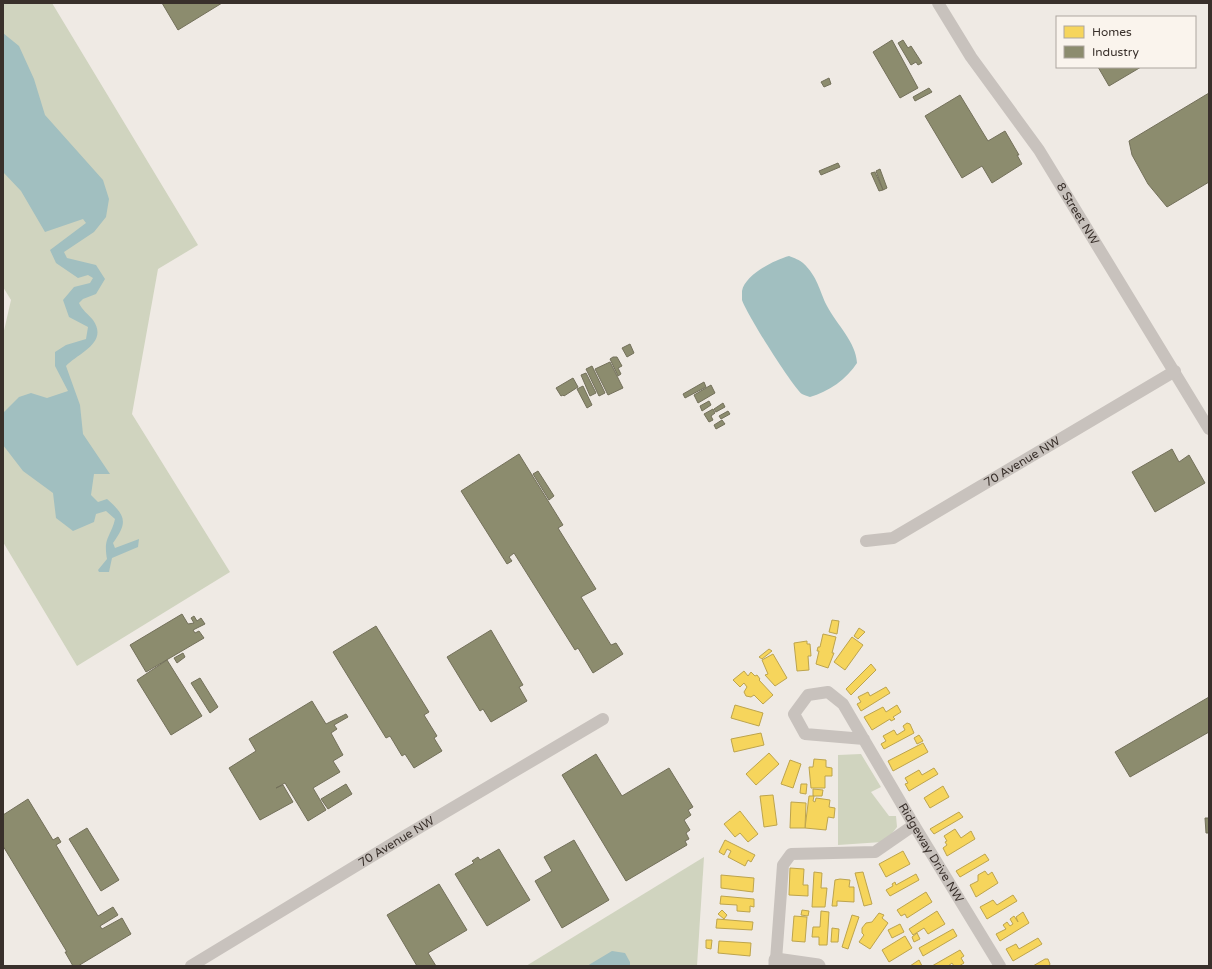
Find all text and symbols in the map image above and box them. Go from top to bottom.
legend [1056,16,1196,68]
text: Homes [1092,25,1132,39]
text: Industry [1092,45,1139,59]
street label: 8 Street NW [1054,180,1102,247]
street label: 70 Avenue NW [981,434,1063,490]
street label: Ridgeway Drive NW [896,801,967,905]
street label: 70 Avenue NW [356,813,437,870]

